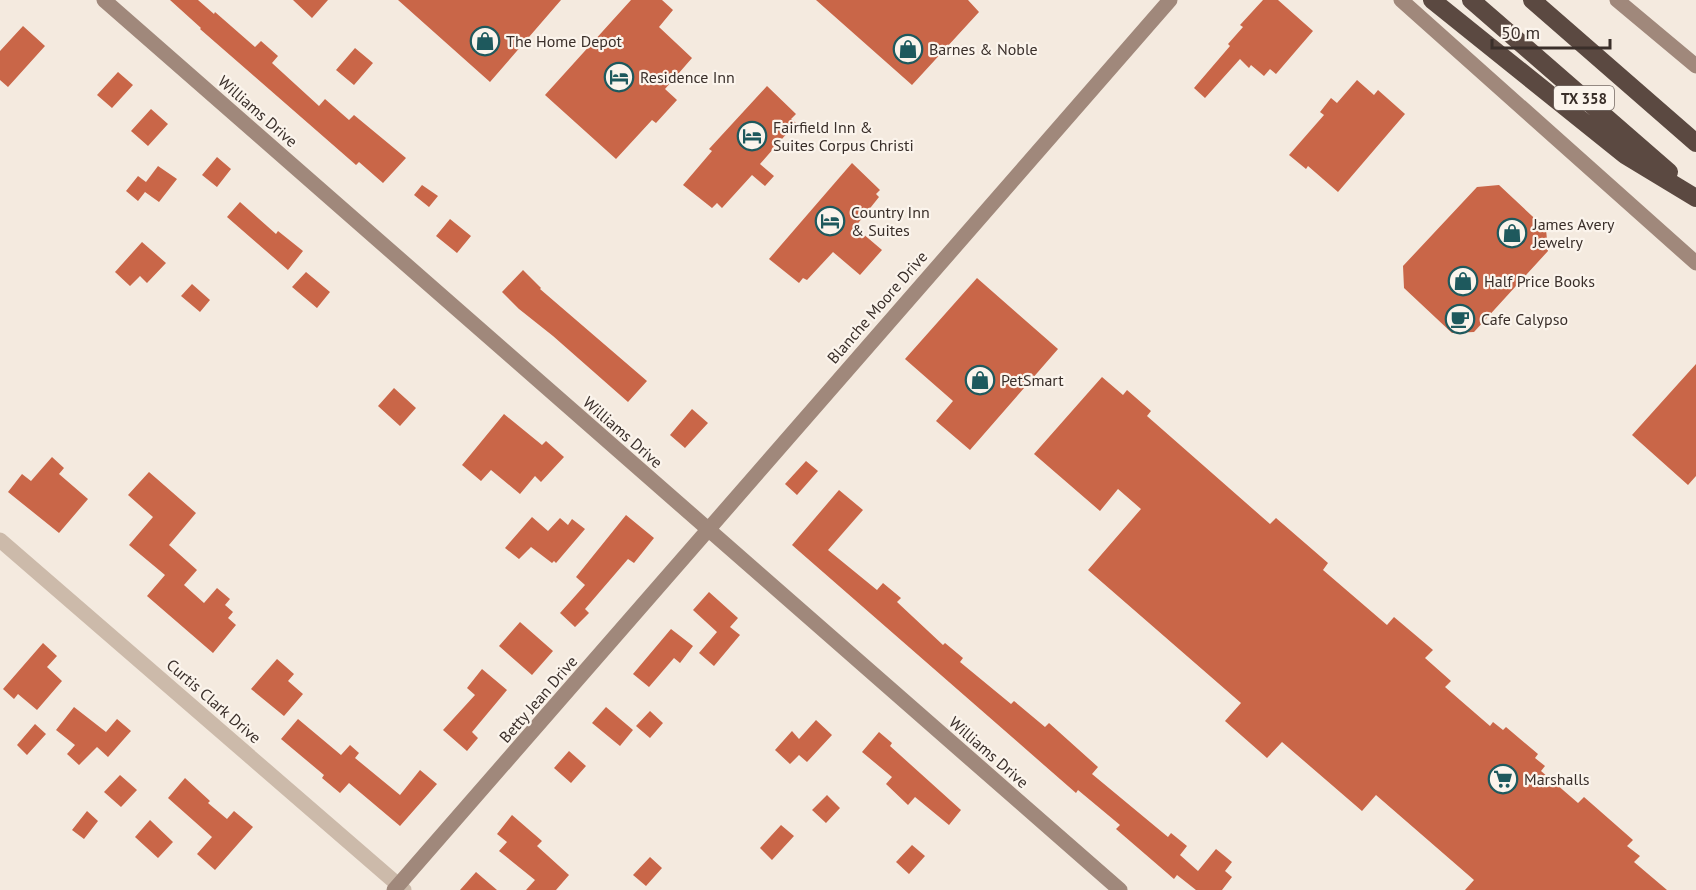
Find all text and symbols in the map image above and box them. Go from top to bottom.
scale bar [1492,12,1610,50]
text: 50 m [1501,21,1540,44]
shop icon: The Home Depot [469,25,501,57]
place label: The Home Depot [506,31,623,51]
shop icon: Barnes & Noble [892,33,924,65]
place label: Barnes & Noble [929,39,1038,59]
hotel icon: Residence Inn [603,61,635,93]
place label: Residence Inn [640,67,735,87]
street label: Williams Drive [214,71,302,151]
road number: TX 358 [1554,86,1614,110]
place label: Fairfield Inn & Suites Corpus Christi [773,117,914,155]
hotel icon: Fairfield Inn & Suites Corpus Christi [736,120,768,152]
place label: Country Inn & Suites [851,202,930,240]
hotel icon: Country Inn & Suites [814,205,846,237]
place label: James Avery Jewelry [1532,214,1615,252]
shop icon: James Avery Jewelry [1496,217,1528,249]
street label: Blanche Moore Drive [823,247,931,367]
shop icon: Half Price Books [1447,265,1479,297]
place label: Half Price Books [1484,271,1595,291]
cafe icon: Cafe Calypso [1444,303,1476,335]
place label: Cafe Calypso [1481,309,1568,329]
shop icon: PetSmart [964,364,996,396]
place label: PetSmart [1001,370,1064,390]
street label: Williams Drive [579,392,667,472]
street label: Betty Jean Drive [495,651,581,747]
street label: Curtis Clark Drive [163,655,265,747]
street label: Williams Drive [945,712,1033,792]
supermarket icon: Marshalls [1487,763,1519,795]
place label: Marshalls [1524,769,1590,789]

